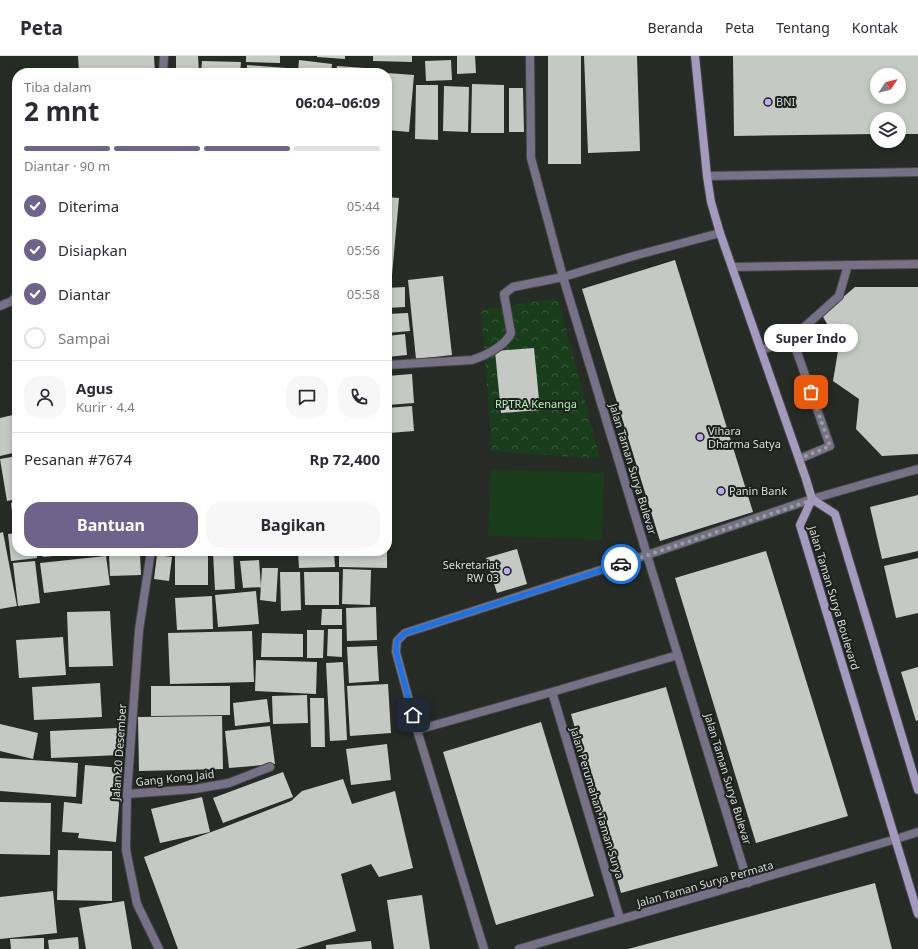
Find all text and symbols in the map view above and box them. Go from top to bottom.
text: Peta [20,15,63,41]
text: Beranda [648,18,703,37]
text: Peta [725,18,754,37]
text: Tentang [776,18,830,37]
text: Kontak [852,18,898,37]
north arrow [870,68,906,104]
map controls [870,68,906,148]
text: Tiba dalam [24,78,91,96]
text: 06:04–06:09 [295,92,380,112]
text: 2 mnt [24,93,99,129]
place label: BNI [776,94,796,109]
marker: BNI [763,97,773,107]
button: layers [870,112,906,148]
text: Diantar · 90 m [24,157,110,175]
icon: check [24,195,46,217]
text: Diterima [58,196,119,216]
text: 05:44 [347,197,380,215]
icon: check [24,239,46,261]
text: Disiapkan [58,240,127,260]
text: 05:56 [347,241,380,259]
icon: check [24,283,46,305]
text: Diantar [58,284,111,304]
text: 05:58 [347,285,380,303]
callout: Super Indo [764,324,858,352]
text: Sampai [58,328,110,348]
text: Super Indo [776,329,846,347]
pin [794,375,828,409]
button: person [24,376,66,418]
button: chat [286,376,328,418]
button: phone [338,376,380,418]
text: Agus [76,378,113,398]
icon: bag [800,381,822,403]
park label: RPTRA Kenanga [495,396,577,411]
text: Kurir · 4.4 [76,398,135,416]
street label: Jalan Taman Surya Bulevar [606,400,661,537]
place label: Vihara Dharma Satya [708,423,781,451]
marker: Vihara Dharma Satya [695,432,705,442]
text: Pesanan #7674 [24,449,132,469]
text: Rp 72,400 [310,449,380,469]
place label: Panin Bank [729,483,787,498]
marker: Panin Bank [716,486,726,496]
button: Bantuan [24,502,198,548]
button: Bagikan [206,502,380,548]
street label: Jalan Taman Surya Boulevard [805,523,864,672]
courier [601,544,641,584]
icon: car [610,553,632,575]
place label: Sekretariat RW 03 [443,557,499,585]
marker: Sekretariat RW 03 [502,566,512,576]
pin [396,698,430,732]
street label: Jalan 20 Desember [108,703,129,802]
icon: home [402,704,424,726]
street label: Jalan Taman Surya Bulevar [701,710,756,847]
street label: Jalan Perumahan Taman Surya [567,724,628,881]
street label: Gang Kong Jaid [135,766,215,789]
street label: Jalan Taman Surya Permata [634,857,775,910]

